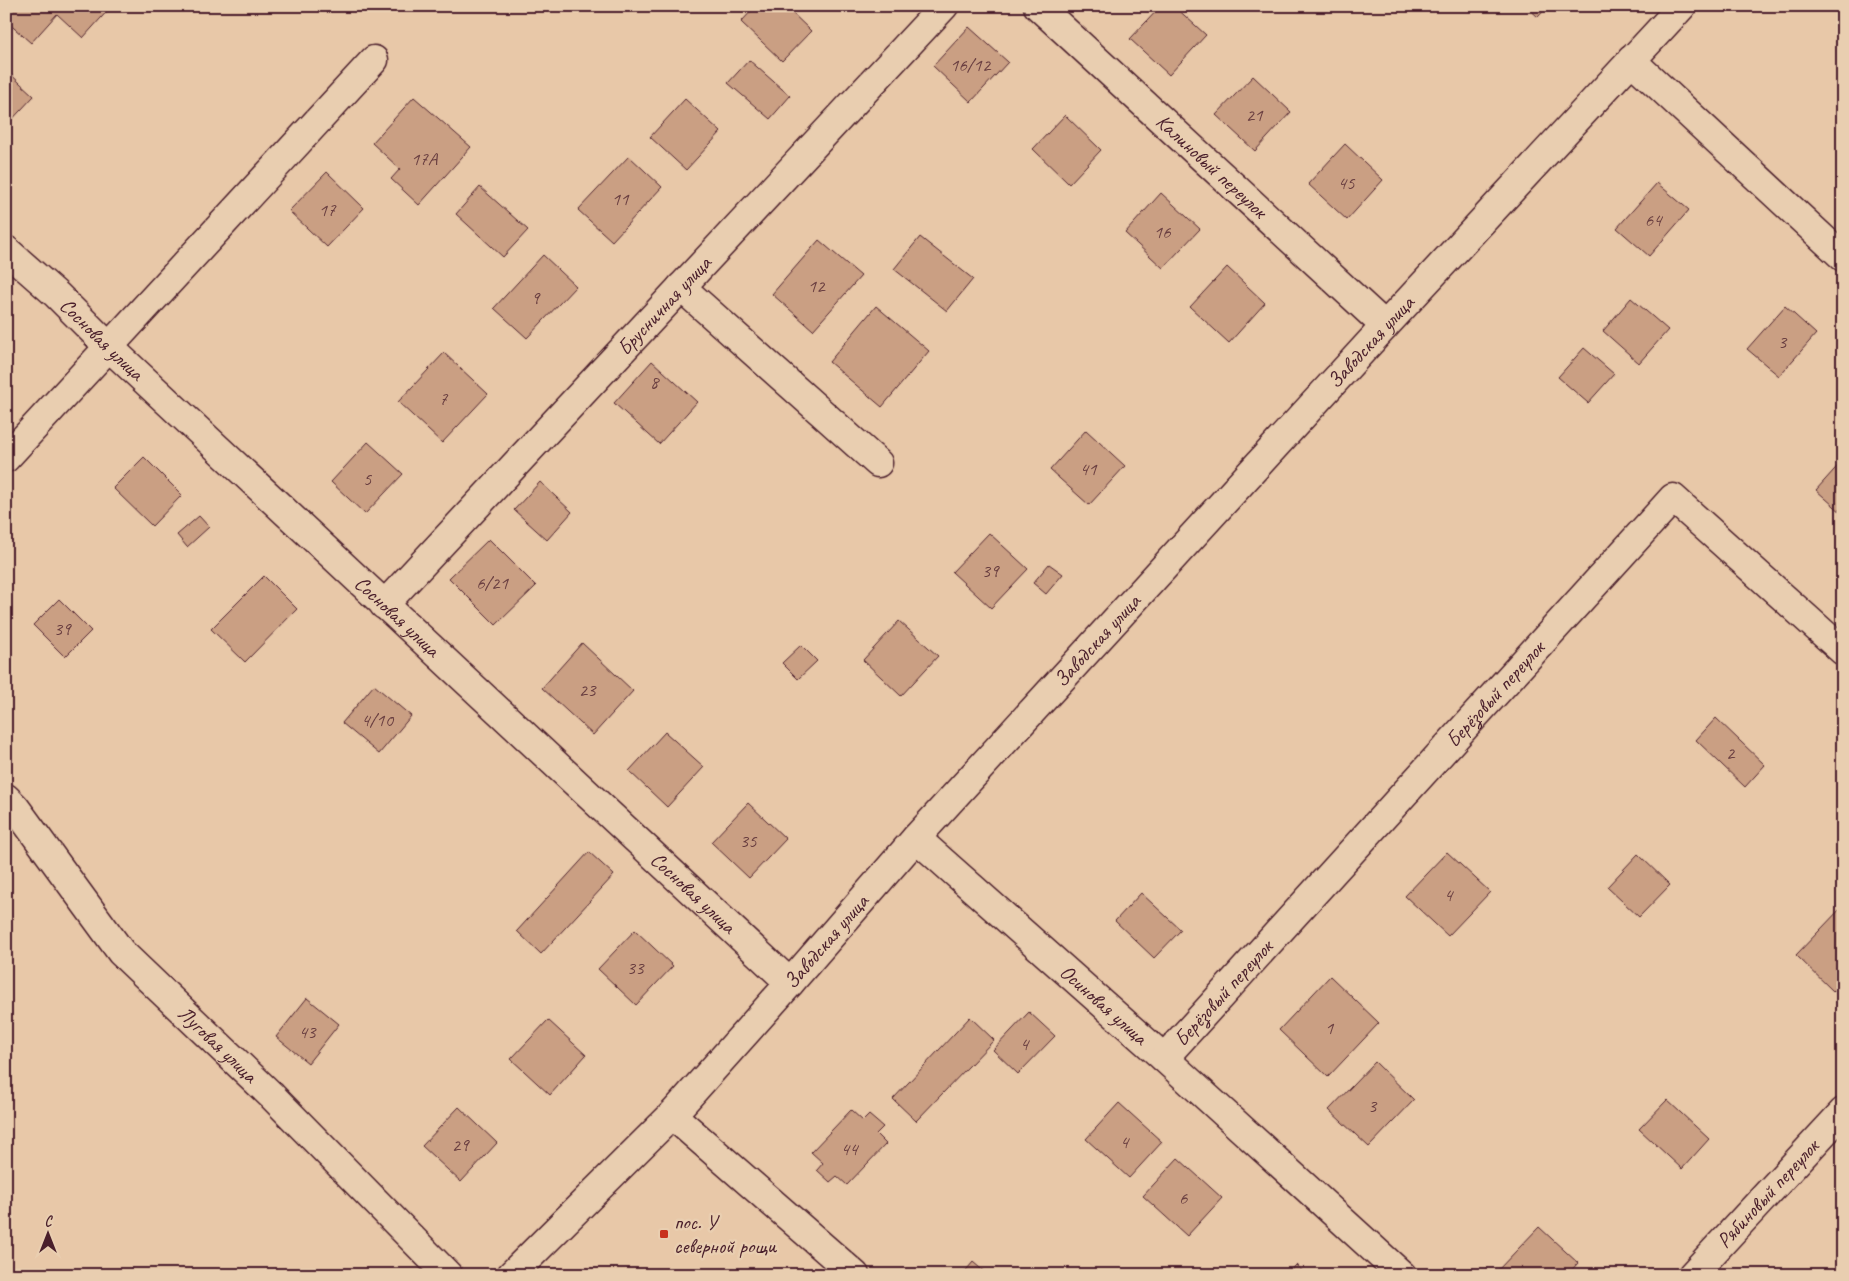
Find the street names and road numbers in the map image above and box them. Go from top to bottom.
street label: Калиновый переулок [1151,108,1274,225]
street label: Брусничная улица [611,249,718,361]
street label: Заводская улица [1322,289,1421,394]
street label: Сосновая улица [54,292,151,387]
street label: Сосновая улица [349,570,447,664]
street label: Заводская улица [1048,587,1147,692]
street label: Берёзовый переулок [1440,634,1551,753]
street label: Сосновая улица [645,846,743,940]
street label: Заводская улица [778,888,875,994]
street label: Берёзовый переулок [1168,933,1280,1051]
street label: Осиновая улица [1055,959,1154,1051]
street label: Луговая улица [173,1000,264,1089]
street label: Рябиновый переулок [1711,1132,1826,1253]

